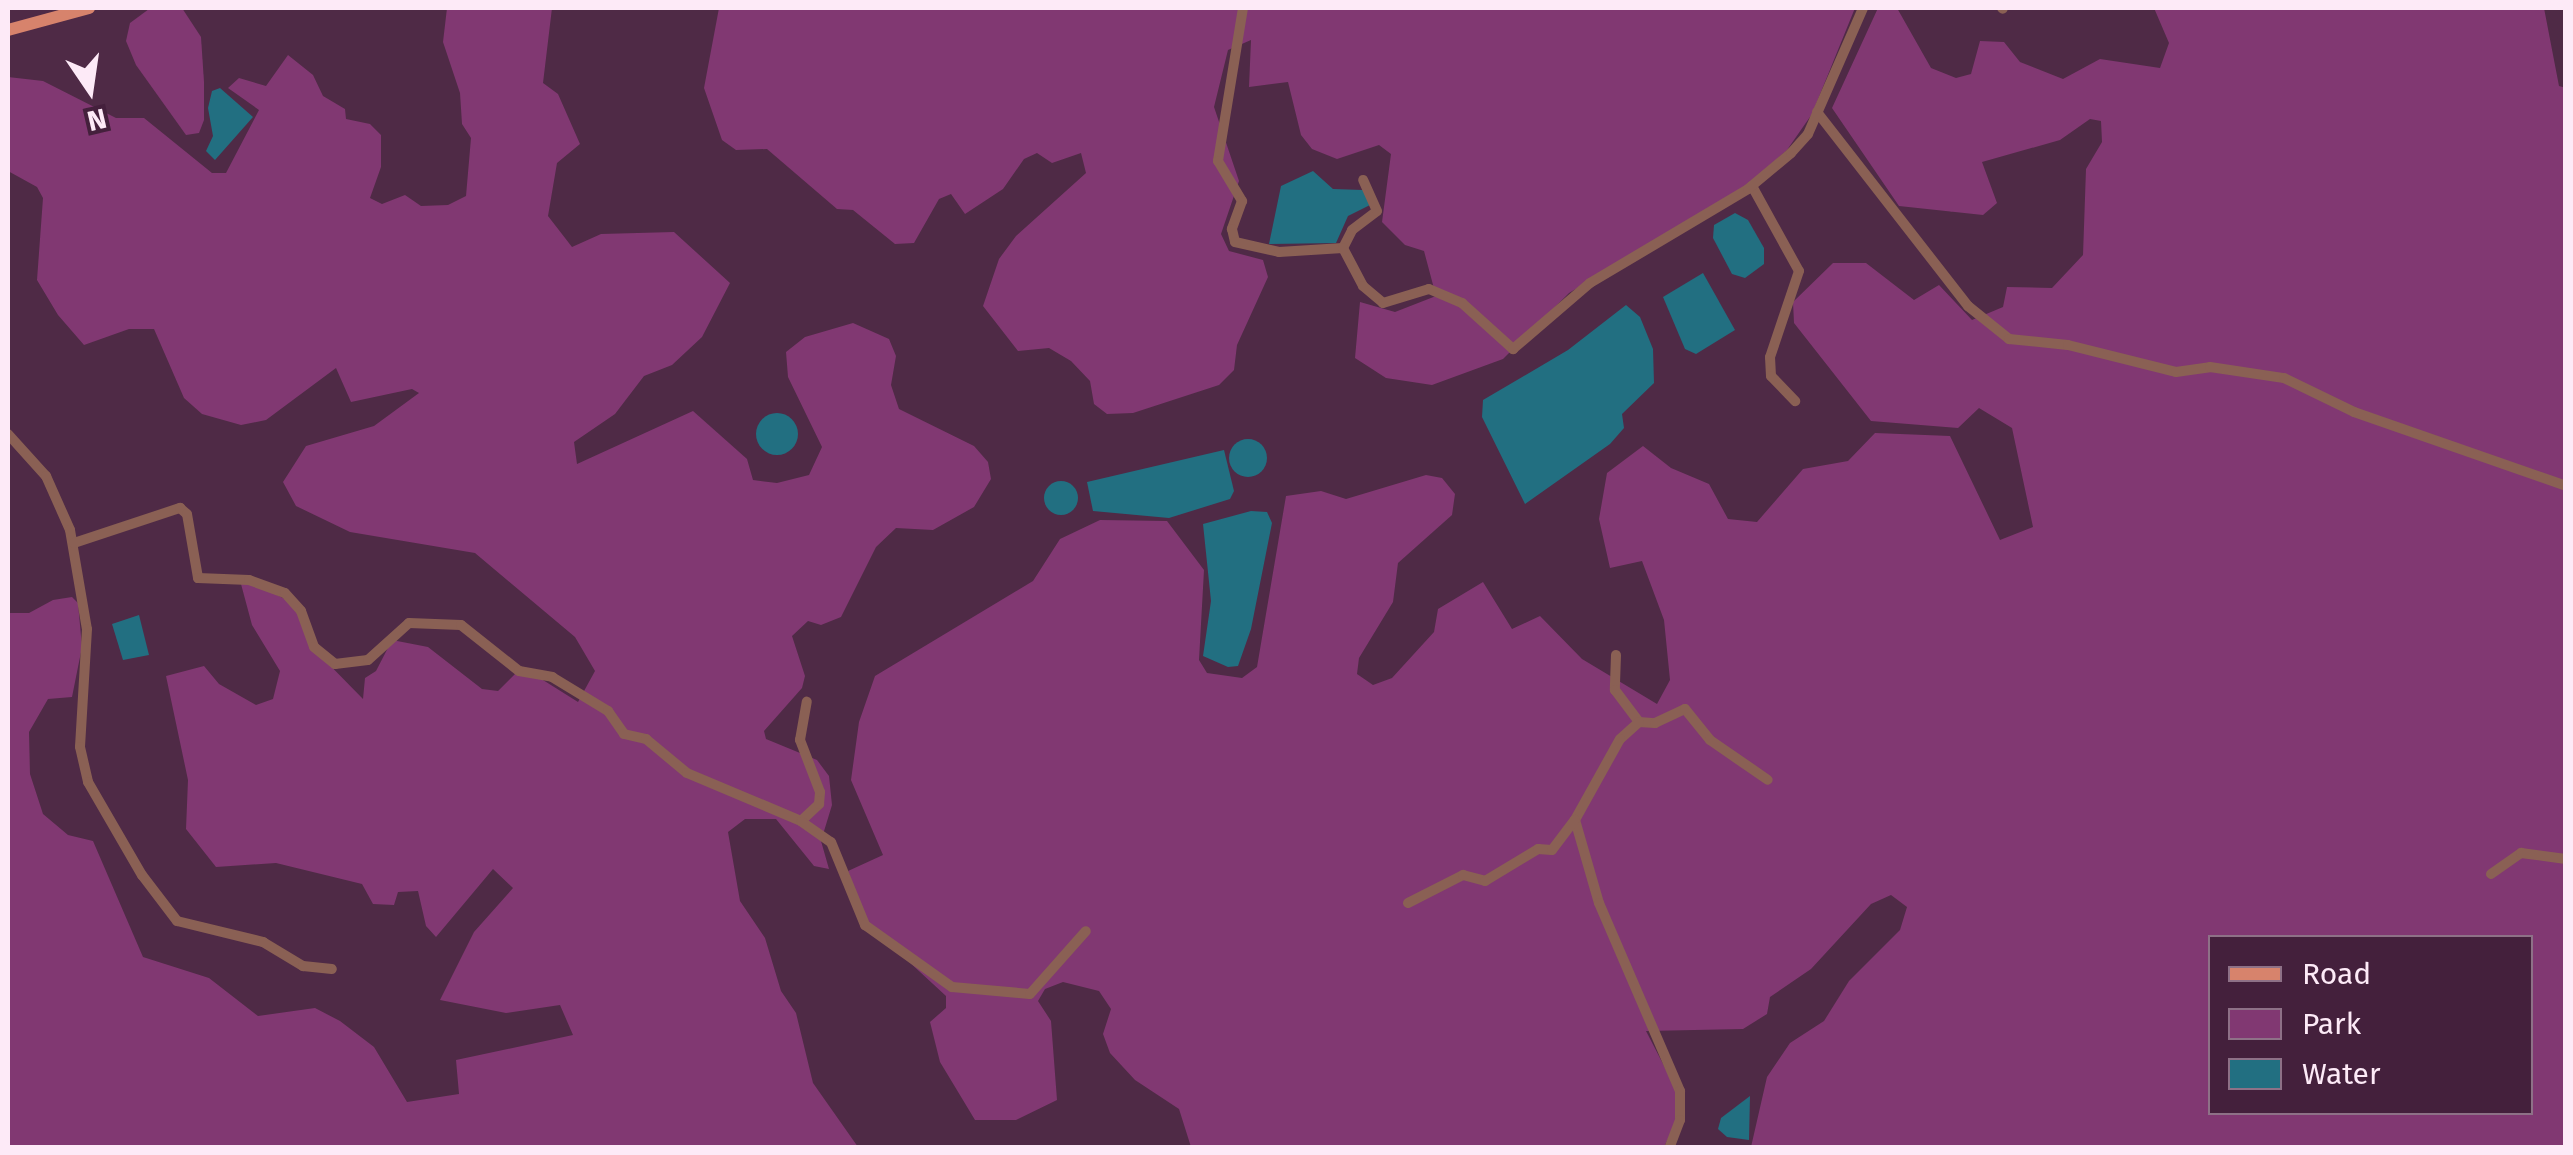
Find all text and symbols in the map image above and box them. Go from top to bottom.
north arrow [40,40,140,140]
text: N [84,102,110,138]
legend [2208,935,2533,1115]
text: Road [2302,956,2371,992]
text: Park [2302,1006,2361,1042]
text: Water [2302,1056,2381,1092]

